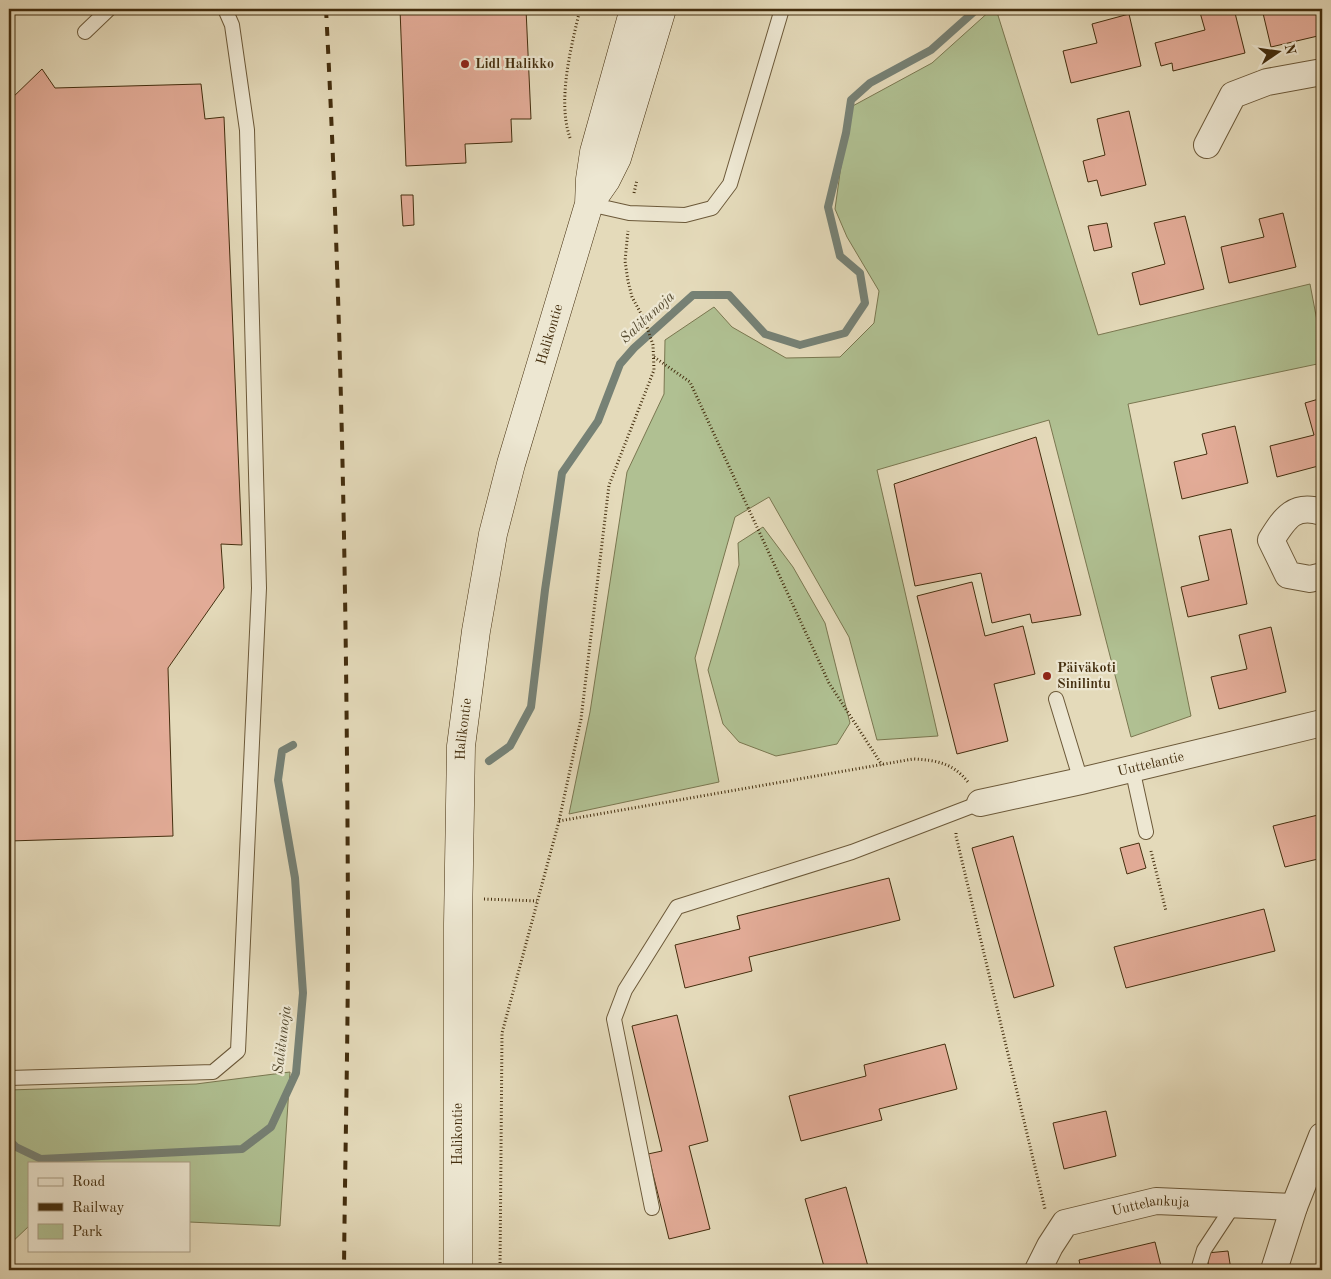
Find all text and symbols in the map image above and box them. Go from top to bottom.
north arrow [1254,28,1304,78]
text: N [1282,43,1298,56]
place label: Lidl Halikko [475,57,554,71]
marker: Lidl Halikko [459,58,471,70]
water label: Salitunoja [618,289,678,347]
street label: Halikontie [534,303,566,366]
place label: Päiväkoti Sinilintu [1057,661,1116,691]
marker: Päiväkoti Sinilintu [1041,670,1053,682]
street label: Halikontie [454,697,474,760]
street label: Uuttelantie [1116,749,1185,779]
water label: Salitunoja [271,1005,295,1075]
street label: Halikontie [451,1103,465,1165]
legend [28,1162,190,1252]
text: Road [72,1175,106,1190]
street label: Uuttelankuja [1110,1194,1190,1218]
text: Railway [72,1201,125,1216]
text: Park [72,1225,103,1240]

